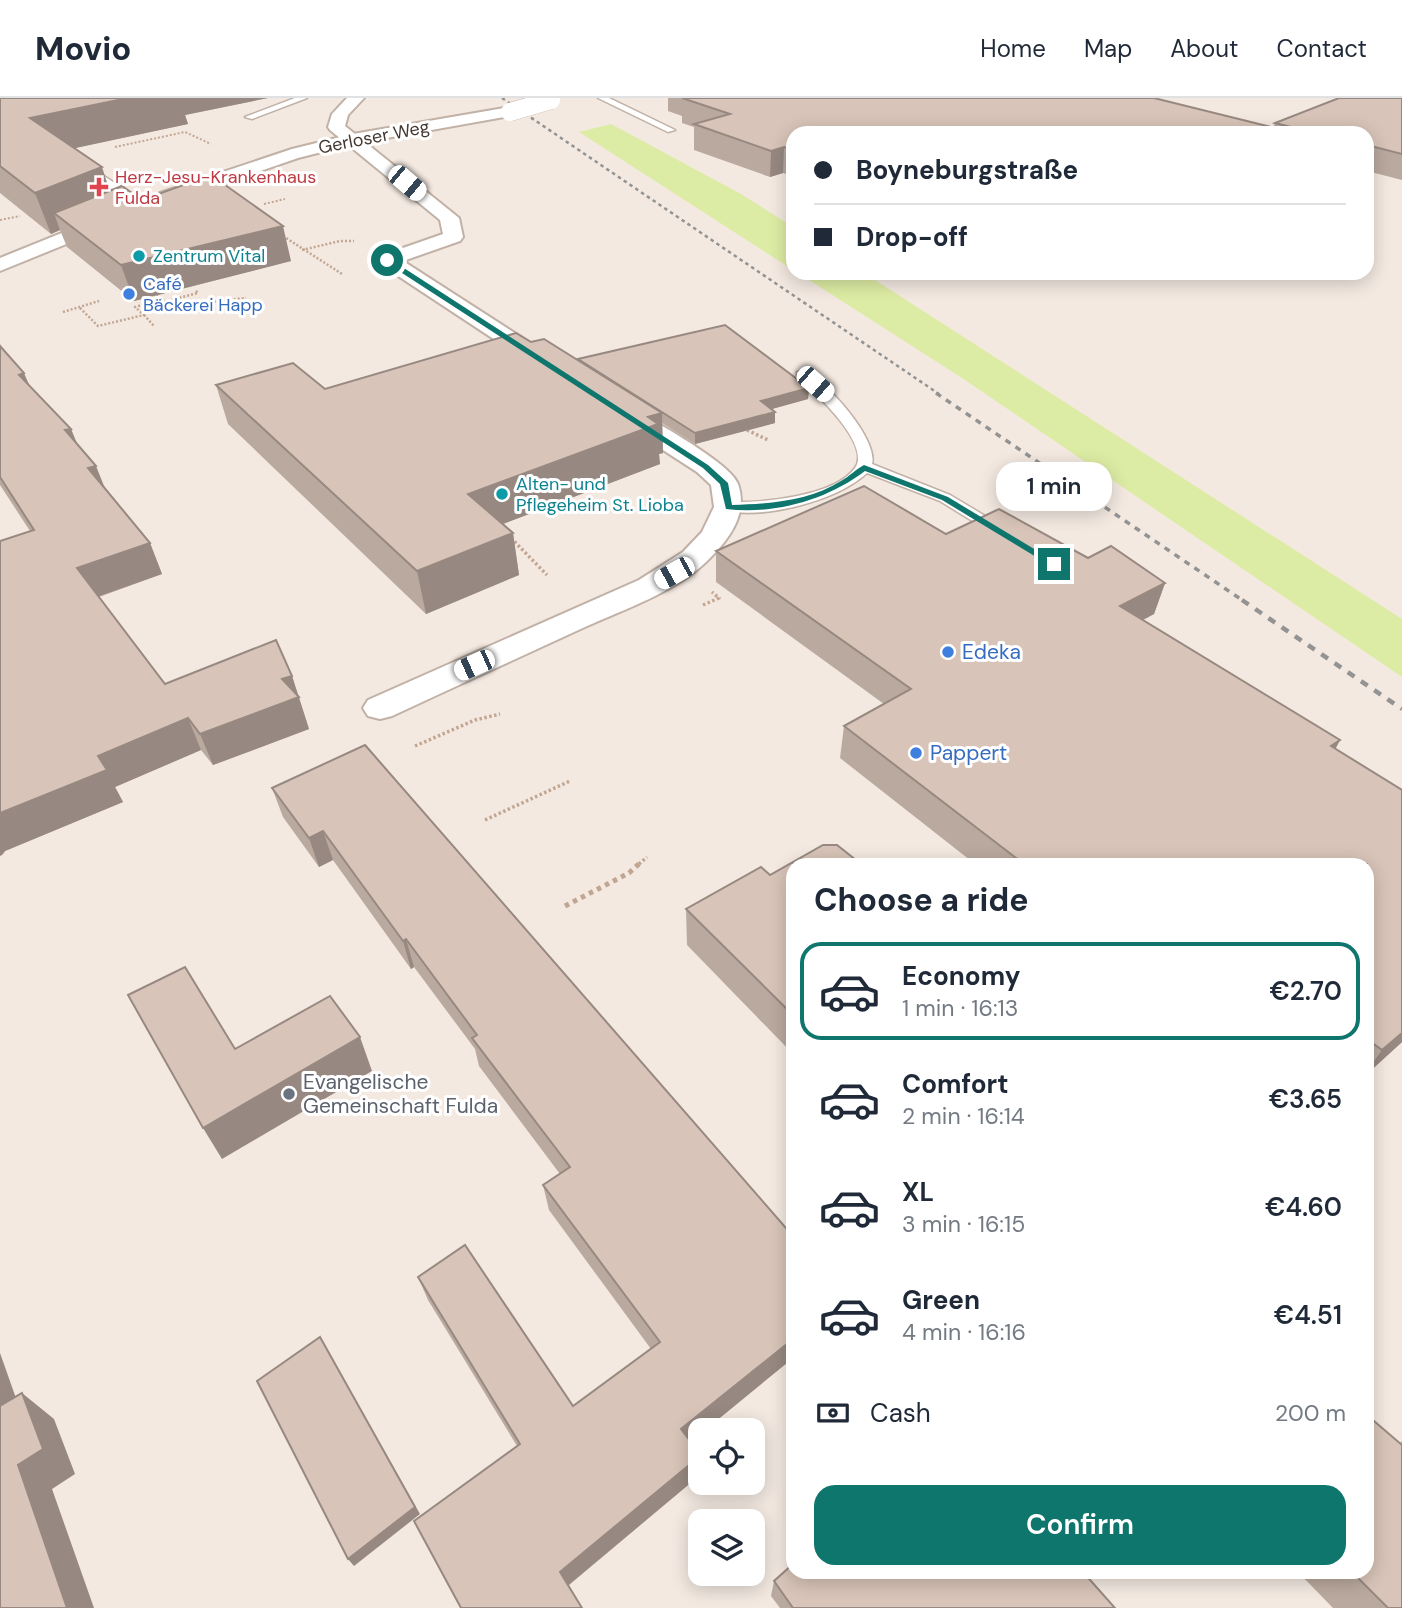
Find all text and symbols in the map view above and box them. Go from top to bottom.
text: Movio [35,27,131,70]
text: Home [980,33,1046,64]
text: Map [1084,33,1132,64]
text: About [1170,33,1239,64]
text: Contact [1277,33,1367,64]
street label: Gerloser Weg [316,114,432,160]
text: Boyneburgstraße [856,153,1078,187]
car [385,161,430,205]
place label: Herz-Jesu-Krankenhaus Fulda [115,165,316,210]
marker: Herz-Jesu-Krankenhaus Fulda [89,177,109,197]
text: Drop-off [856,220,968,254]
place label: Zentrum Vital [153,244,265,268]
route start [371,244,403,276]
marker: Zentrum Vital [131,248,147,264]
place label: Café Bäckerei Happ [143,272,263,317]
marker: Café Bäckerei Happ [121,286,137,302]
car [793,362,838,406]
callout: 1 min [996,462,1112,512]
text: 1 min [1027,471,1081,501]
place label: Alten- und Pflegeheim St. Lioba [516,472,684,517]
marker: Alten- und Pflegeheim St. Lioba [494,486,510,502]
route end [1038,548,1070,580]
car [651,554,698,592]
place label: Edeka [962,638,1021,666]
marker: Edeka [940,644,956,660]
car [451,647,498,683]
place label: Pappert [930,739,1007,767]
marker: Pappert [908,745,924,761]
text: Choose a ride [814,879,1029,921]
text: Economy [902,959,1020,993]
icon: car [818,960,881,1023]
text: €2.70 [1269,974,1342,1008]
text: 1 min · 16:13 [902,993,1018,1023]
text: Comfort [902,1067,1008,1101]
place label: Evangelische Gemeinschaft Fulda [303,1068,498,1120]
icon: car [818,1068,881,1131]
text: €3.65 [1269,1082,1342,1116]
marker: Evangelische Gemeinschaft Fulda [281,1086,297,1102]
text: 2 min · 16:14 [902,1101,1025,1131]
text: XL [902,1175,934,1209]
icon: car [818,1176,881,1239]
text: €4.60 [1265,1190,1342,1224]
text: 3 min · 16:15 [902,1209,1025,1239]
text: Green [902,1283,980,1317]
icon: car [818,1284,881,1347]
text: €4.51 [1274,1298,1342,1332]
text: 4 min · 16:16 [902,1317,1026,1347]
icon: cash [814,1394,852,1432]
text: Cash [870,1396,931,1430]
text: 200 m [1275,1398,1346,1428]
map controls [688,1418,765,1586]
button: locate [688,1418,765,1495]
button: Confirm [814,1485,1346,1565]
button: layers [688,1509,765,1586]

